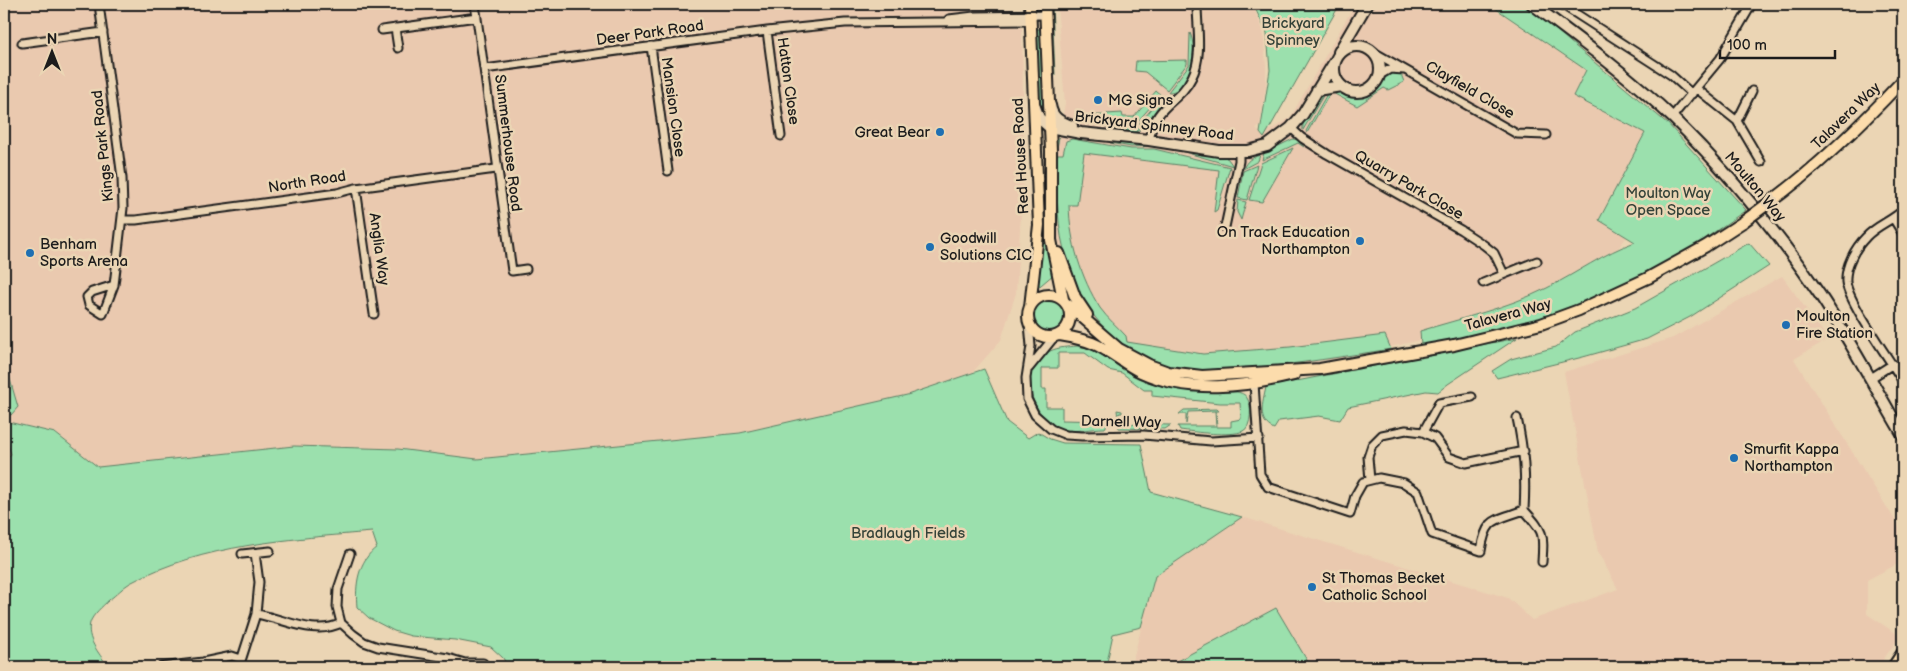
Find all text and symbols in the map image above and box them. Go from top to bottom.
park label: Brickyard Spinney [1261,14,1325,50]
street label: Deer Park Road [595,16,705,50]
north arrow [28,28,78,78]
scale bar [1720,28,1834,60]
text: N [47,31,57,48]
street label: Hatton Close [772,36,804,126]
text: 100 m [1727,36,1767,55]
street label: Mansion Close [657,56,689,158]
street label: Clayfield Close [1422,57,1518,123]
street label: Summerhouse Road [490,73,526,213]
street label: Talavera Way [1807,78,1885,154]
street label: Kings Park Road [88,89,118,203]
place label: MG Signs [1108,91,1174,110]
marker: MG Signs [1092,94,1104,106]
street label: Red House Road [1008,97,1034,215]
street label: Brickyard Spinney Road [1073,107,1235,145]
place label: Great Bear [855,123,931,142]
marker: Great Bear [934,126,946,138]
street label: Quarry Park Close [1351,146,1467,224]
street label: Moulton Way [1720,148,1790,226]
street label: North Road [267,166,347,198]
park label: Moulton Way Open Space [1625,184,1711,220]
street label: Anglia Way [365,211,394,287]
place label: On Track Education Northampton [1217,223,1350,259]
place label: Goodwill Solutions CIC [940,229,1032,265]
place label: Benham Sports Arena [40,235,128,271]
marker: On Track Education Northampton [1354,235,1366,247]
marker: Goodwill Solutions CIC [924,241,936,253]
marker: Benham Sports Arena [24,247,36,259]
street label: Talavera Way [1463,294,1554,336]
place label: Moulton Fire Station [1796,307,1873,343]
marker: Moulton Fire Station [1780,319,1792,331]
street label: Darnell Way [1081,412,1161,432]
place label: Smurfit Kappa Northampton [1744,440,1839,476]
marker: Smurfit Kappa Northampton [1728,452,1740,464]
park label: Bradlaugh Fields [851,524,966,543]
place label: St Thomas Becket Catholic School [1322,569,1445,605]
marker: St Thomas Becket Catholic School [1306,581,1318,593]

